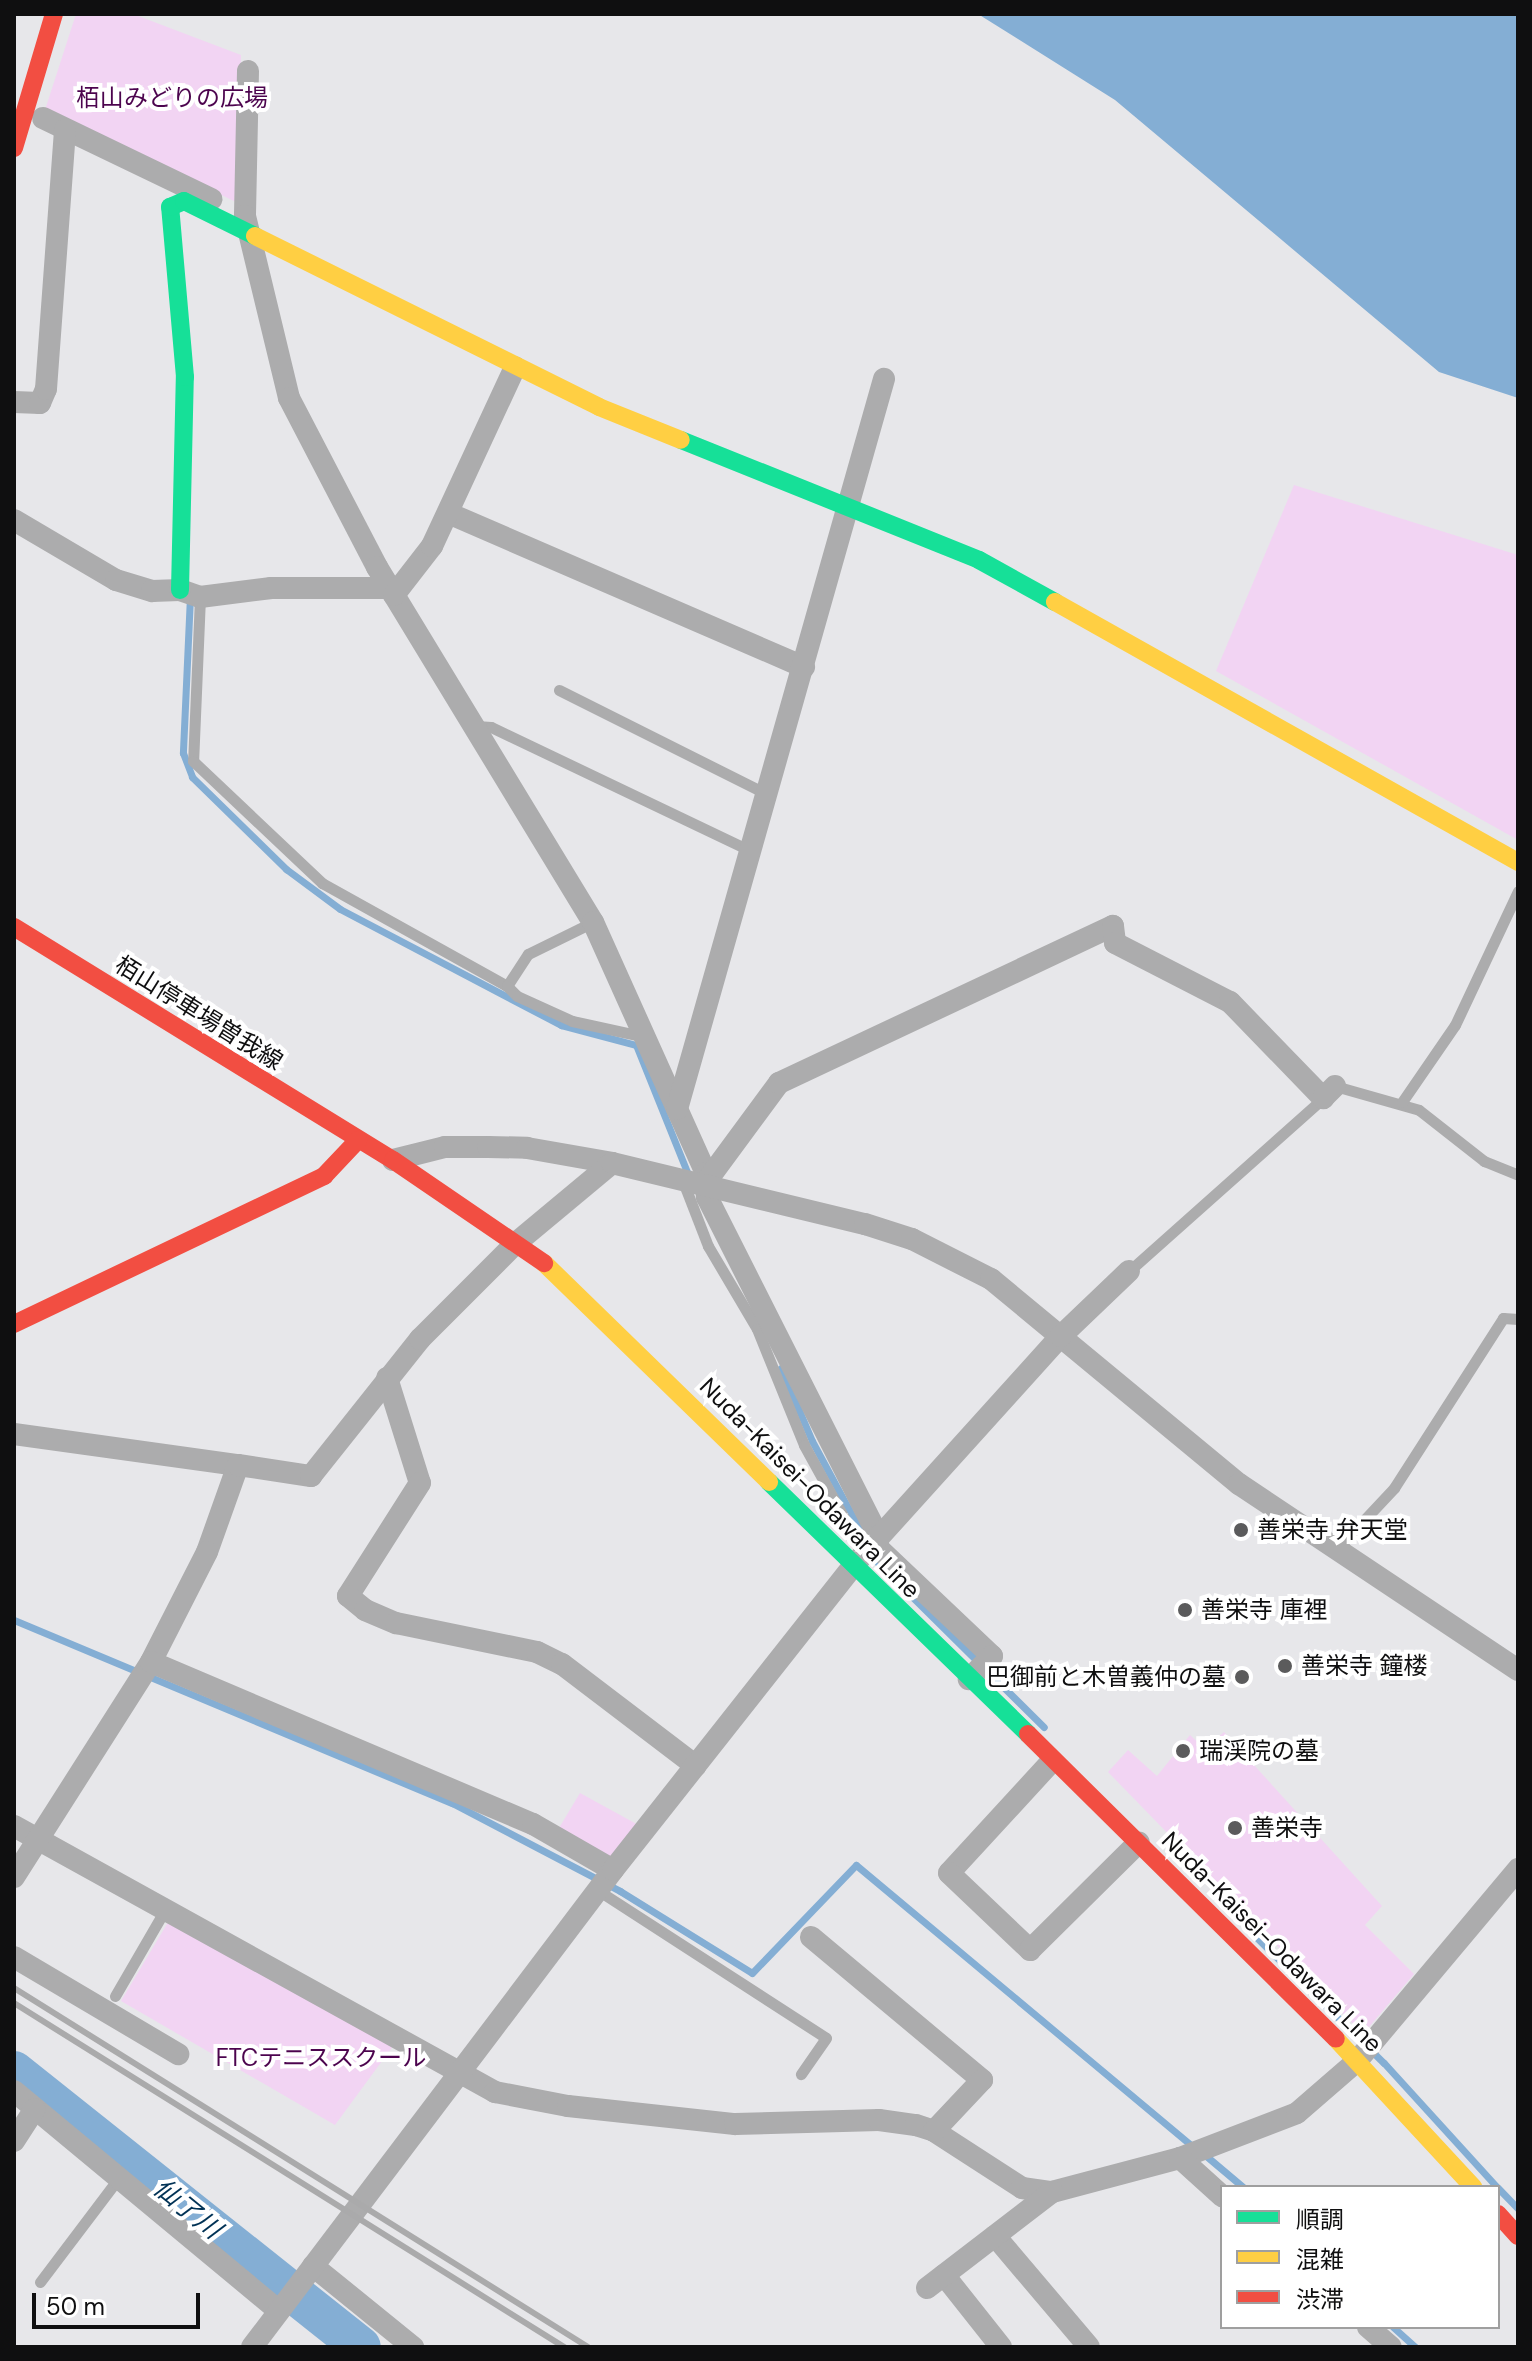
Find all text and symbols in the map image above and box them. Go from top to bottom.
park label: 栢山みどりの広場 [76,84,268,112]
street label: 栢山停車場曽我線 [110,950,288,1076]
street label: Nuda-Kaisei-Odawara Line [694,1372,926,1604]
place label: 善栄寺 弁天堂 [1257,1516,1407,1544]
marker: 善栄寺 弁天堂 [1232,1521,1250,1539]
place label: 善栄寺 庫裡 [1201,1596,1327,1624]
marker: 善栄寺 庫裡 [1176,1601,1194,1619]
place label: 善栄寺 鐘楼 [1301,1652,1427,1680]
marker: 善栄寺 鐘楼 [1276,1657,1294,1675]
place label: 巴御前と木曽義仲の墓 [986,1663,1226,1691]
marker: 巴御前と木曽義仲の墓 [1233,1668,1251,1686]
place label: 瑞渓院の墓 [1199,1737,1319,1765]
marker: 瑞渓院の墓 [1174,1742,1192,1760]
place label: 善栄寺 [1251,1814,1323,1842]
marker: 善栄寺 [1226,1819,1244,1837]
street label: Nuda-Kaisei-Odawara Line [1156,1826,1388,2058]
park label: FTCテニススクール [216,2044,426,2072]
water label: 仙了川 [147,2172,227,2246]
legend [1220,2185,1500,2329]
text: 順調 [1296,2204,1344,2235]
text: 混雑 [1296,2244,1344,2275]
scale bar [36,2277,204,2327]
text: 渋滞 [1296,2284,1344,2315]
text: 50 m [46,2291,105,2322]

